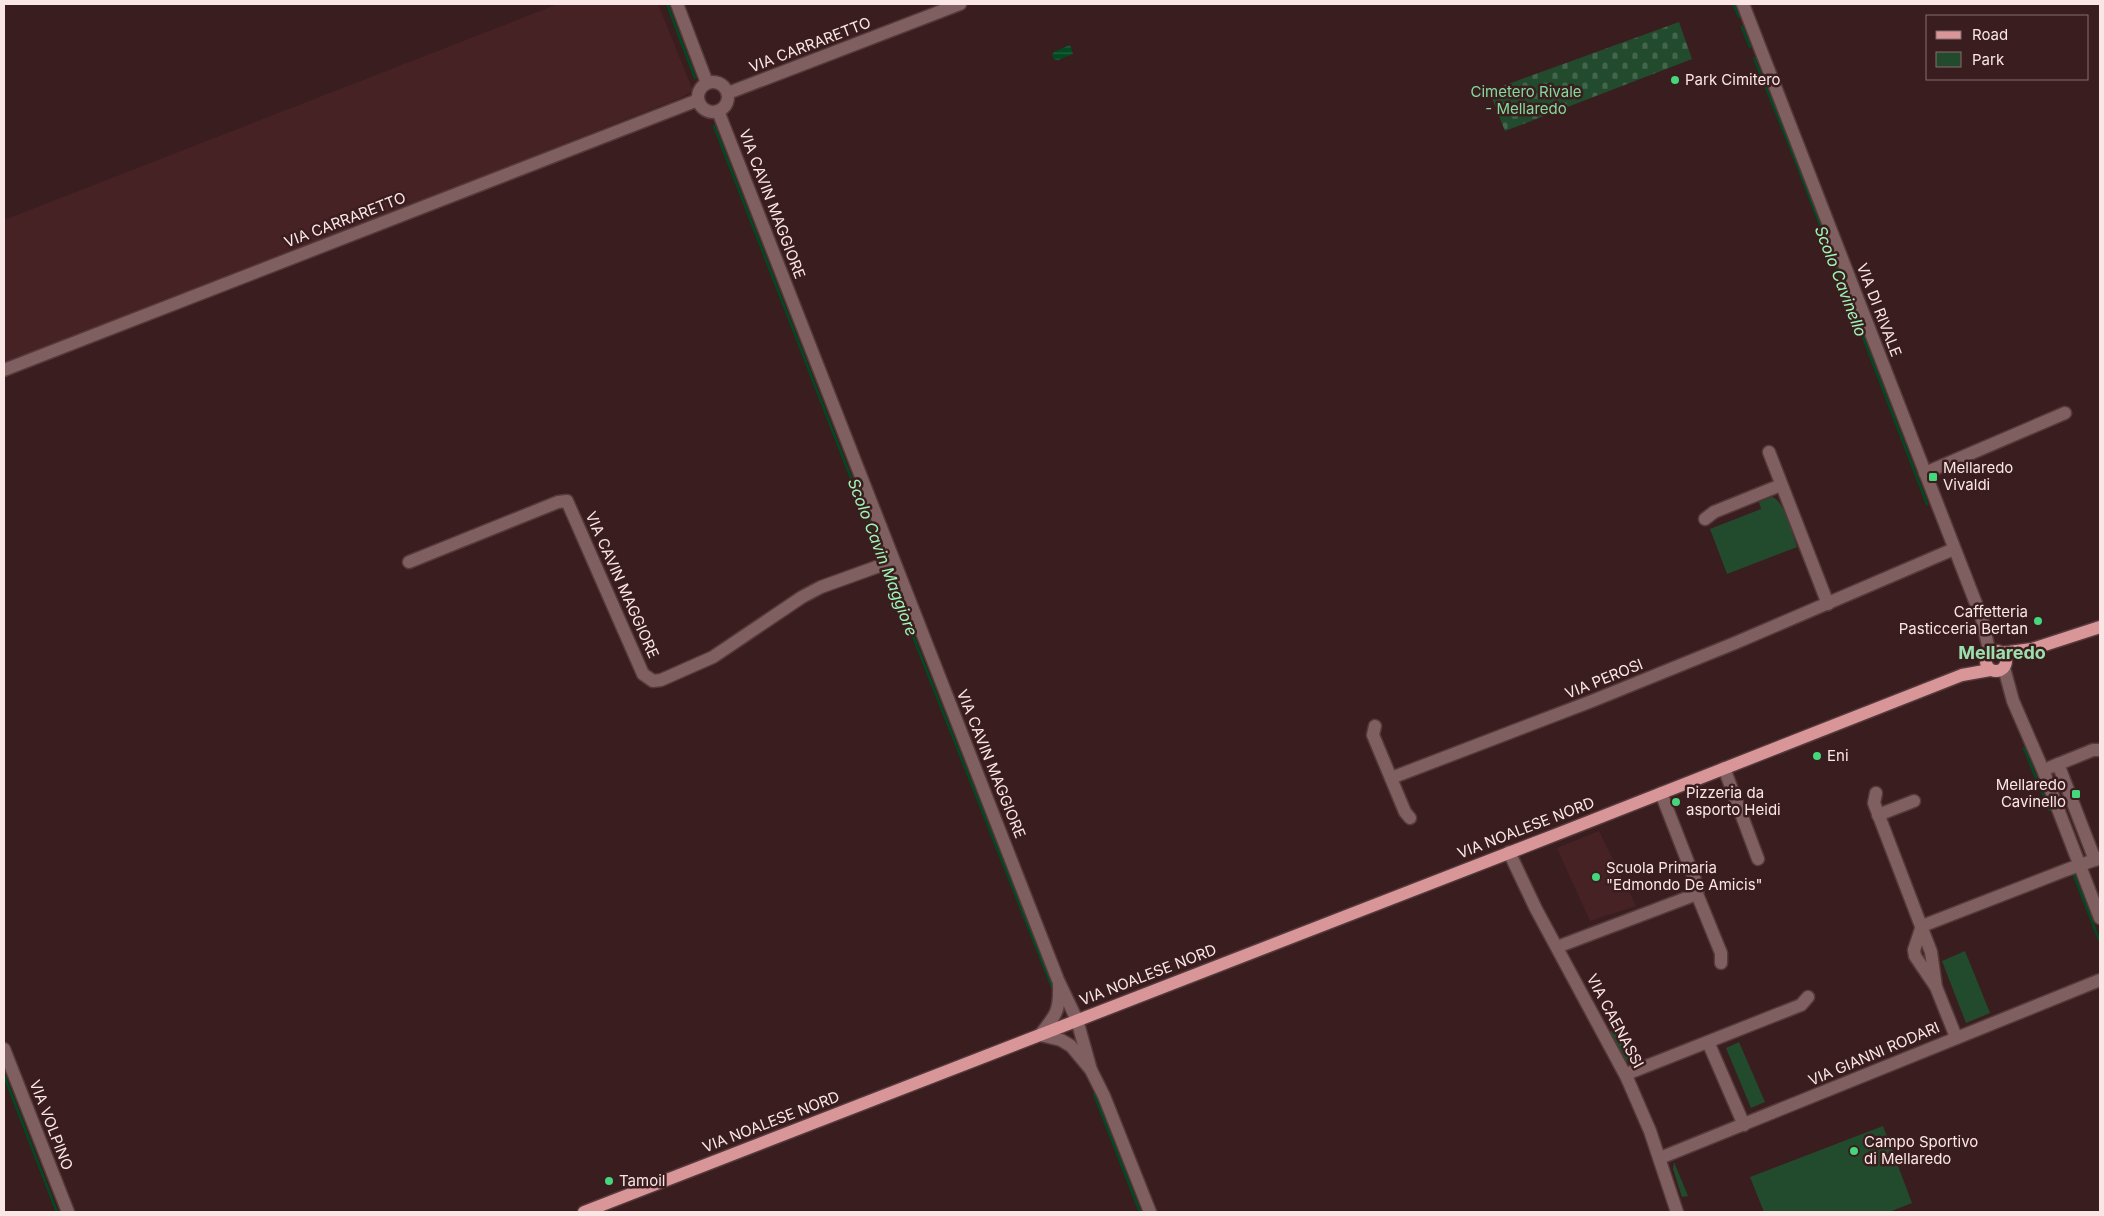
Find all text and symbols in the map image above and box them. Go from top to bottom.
street label: VIA CARRARETTO [746,13,873,76]
legend [1926,15,2089,80]
text: Road [1972,25,2008,44]
text: Park [1972,50,2005,69]
place label: Park Cimitero [1685,70,1781,89]
marker: Park Cimitero [1669,74,1681,86]
park label: Cimetero Rivale - Mellaredo [1470,82,1582,118]
street label: VIA CAVIN MAGGIORE [735,126,810,281]
street label: VIA CARRARETTO [281,188,408,251]
water label: Scolo Cavinello [1811,223,1871,339]
street label: VIA DI RIVALE [1853,260,1906,359]
place label: Mellaredo Vivaldi [1943,458,2013,494]
marker: Mellaredo Vivaldi [1927,471,1939,483]
water label: Scolo Cavin Maggiore [844,475,922,639]
street label: VIA CAVIN MAGGIORE [581,508,663,661]
place label: Caffetteria Pasticceria Bertan [1899,602,2028,638]
marker: Caffetteria Pasticceria Bertan [2032,615,2044,627]
district label: Mellaredo [1958,642,2046,663]
street label: VIA PEROSI [1562,654,1646,703]
street label: VIA CAVIN MAGGIORE [953,687,1030,841]
place label: Eni [1827,746,1849,765]
marker: Eni [1811,750,1823,762]
place label: Mellaredo Cavinello [1996,775,2066,811]
place label: Pizzeria da asporto Heidi [1686,783,1781,819]
marker: Mellaredo Cavinello [2070,788,2082,800]
street label: VIA NOALESE NORD [1455,793,1597,862]
marker: Pizzeria da asporto Heidi [1670,796,1682,808]
place label: Scuola Primaria "Edmondo De Amicis" [1606,858,1763,894]
marker: Scuola Primaria "Edmondo De Amicis" [1590,871,1602,883]
street label: VIA NOALESE NORD [1077,940,1219,1009]
street label: VIA CAENASSI [1583,970,1648,1071]
street label: VIA GIANNI RODARI [1805,1017,1942,1090]
street label: VIA VOLPINO [26,1077,77,1173]
street label: VIA NOALESE NORD [700,1087,842,1156]
place label: Campo Sportivo di Mellaredo [1864,1132,1978,1168]
marker: Campo Sportivo di Mellaredo [1848,1145,1860,1157]
place label: Tamoil [619,1171,665,1190]
marker: Tamoil [603,1175,615,1187]

